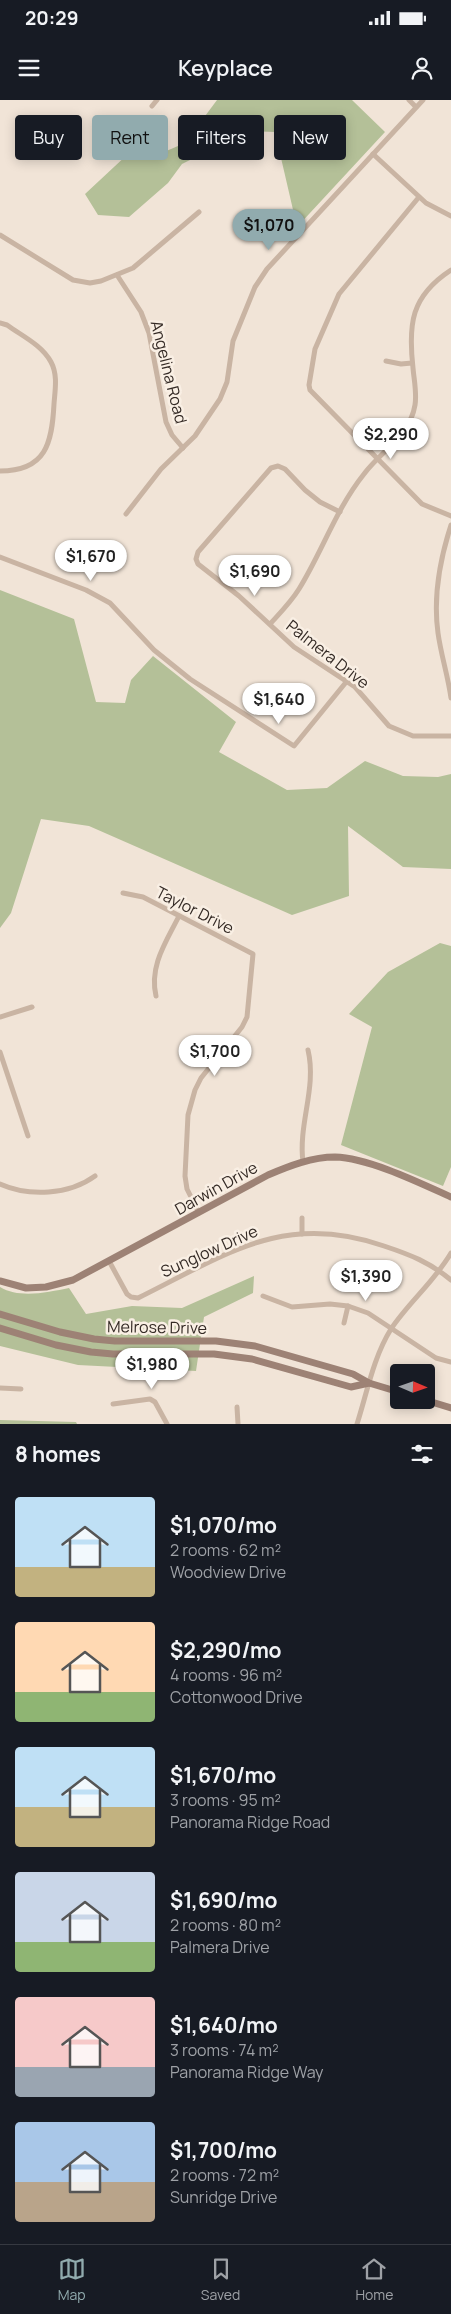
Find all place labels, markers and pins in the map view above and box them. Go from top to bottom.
pin: $1,070 [228,208,310,251]
pin: $2,290 [350,418,432,460]
pin: $1,670 [50,540,132,582]
pin: $1,690 [214,554,296,597]
pin: $1,640 [238,682,320,725]
pin: $1,700 [174,1034,256,1077]
pin: $1,390 [325,1260,407,1302]
pin: $1,980 [111,1348,193,1390]

